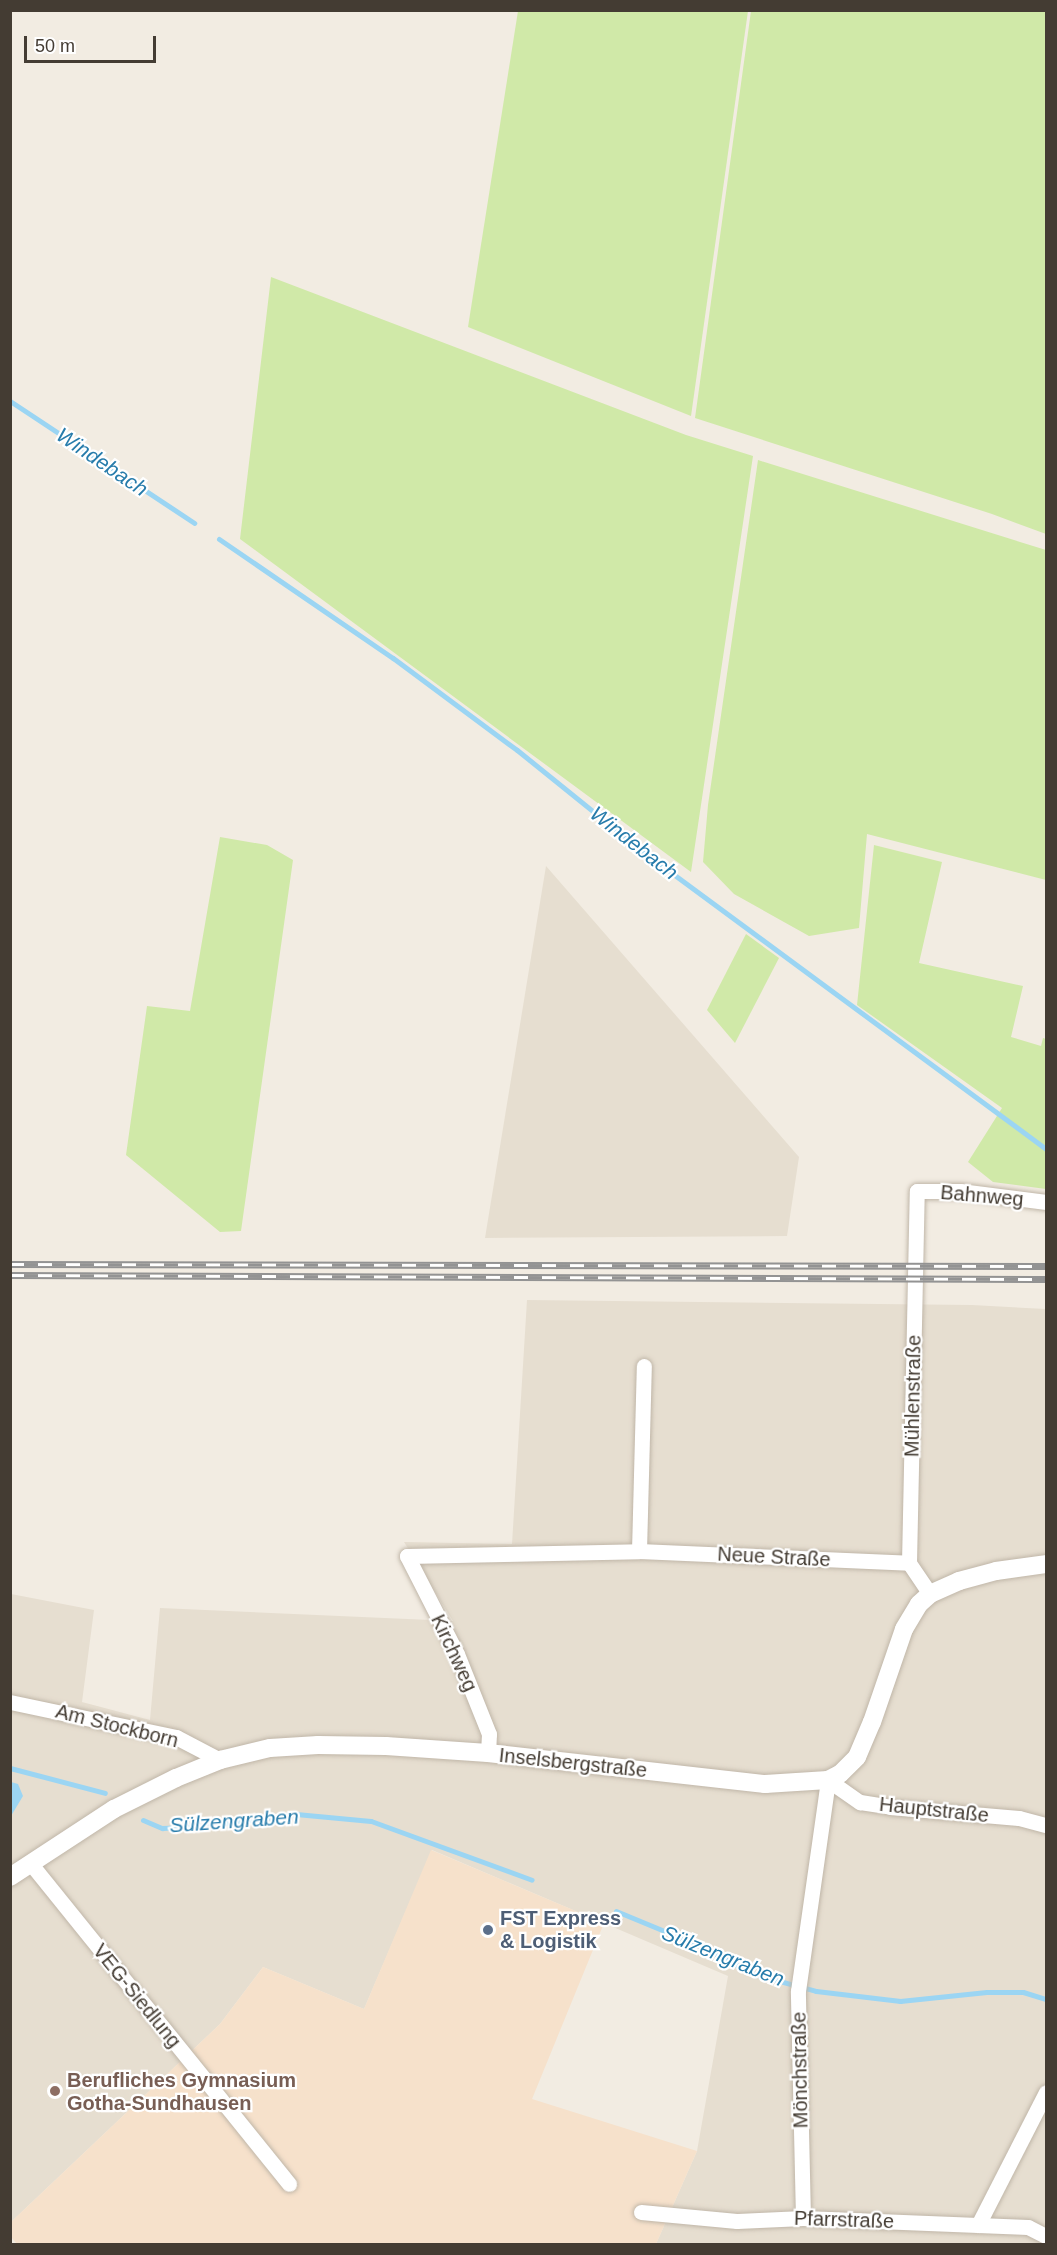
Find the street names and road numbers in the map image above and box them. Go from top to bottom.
street label: Bahnweg [939,1180,1025,1212]
street label: Mühlenstraße [900,1335,926,1457]
street label: Neue Straße [717,1542,831,1572]
street label: Kirchweg [426,1611,482,1695]
street label: Am Stockborn [53,1699,181,1753]
street label: Inselsbergstraße [498,1743,648,1783]
street label: Hauptstraße [878,1792,990,1828]
street label: VEG-Siedlung [88,1939,186,2053]
street label: Mönchstraße [787,2011,813,2129]
street label: Pfarrstraße [794,2206,894,2234]

